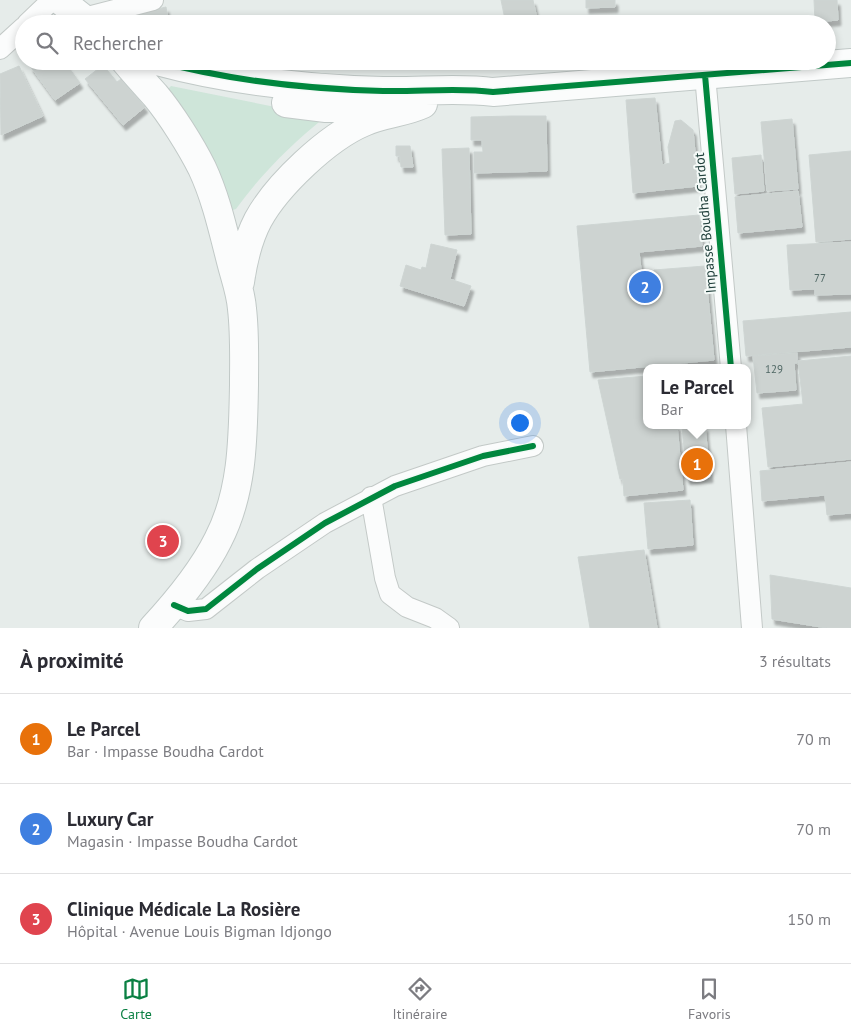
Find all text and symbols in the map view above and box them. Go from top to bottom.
search box [15,15,836,70]
icon: search [33,29,61,57]
text: Rechercher [73,31,163,55]
street label: Impasse Boudha Cardot [690,152,720,294]
pin: 2 [629,268,661,306]
house number: 77 [814,271,826,285]
house number: 129 [765,362,783,376]
popup [643,364,751,429]
text: Le Parcel [660,375,734,399]
text: Bar [660,399,683,419]
your location [507,410,533,436]
pin: 1 [681,445,713,483]
pin: 3 [147,522,179,560]
text: À proximité [20,647,124,674]
text: 3 résultats [759,651,831,671]
text: Le Parcel [67,717,140,741]
text: 1 [31,729,41,749]
text: 70 m [796,729,831,749]
text: Bar · Impasse Boudha Cardot [67,741,264,761]
text: Luxury Car [67,807,153,831]
text: 2 [31,819,41,839]
text: 70 m [796,819,831,839]
text: Magasin · Impasse Boudha Cardot [67,831,298,851]
text: Clinique Médicale La Rosière [67,897,300,921]
text: 3 [31,909,41,929]
text: 150 m [788,909,831,929]
text: Hôpital · Avenue Louis Bigman Idjongo [67,921,332,941]
tab: Carte [120,975,152,1023]
tab: Itinéraire [393,975,447,1023]
tab: Favoris [688,975,731,1023]

